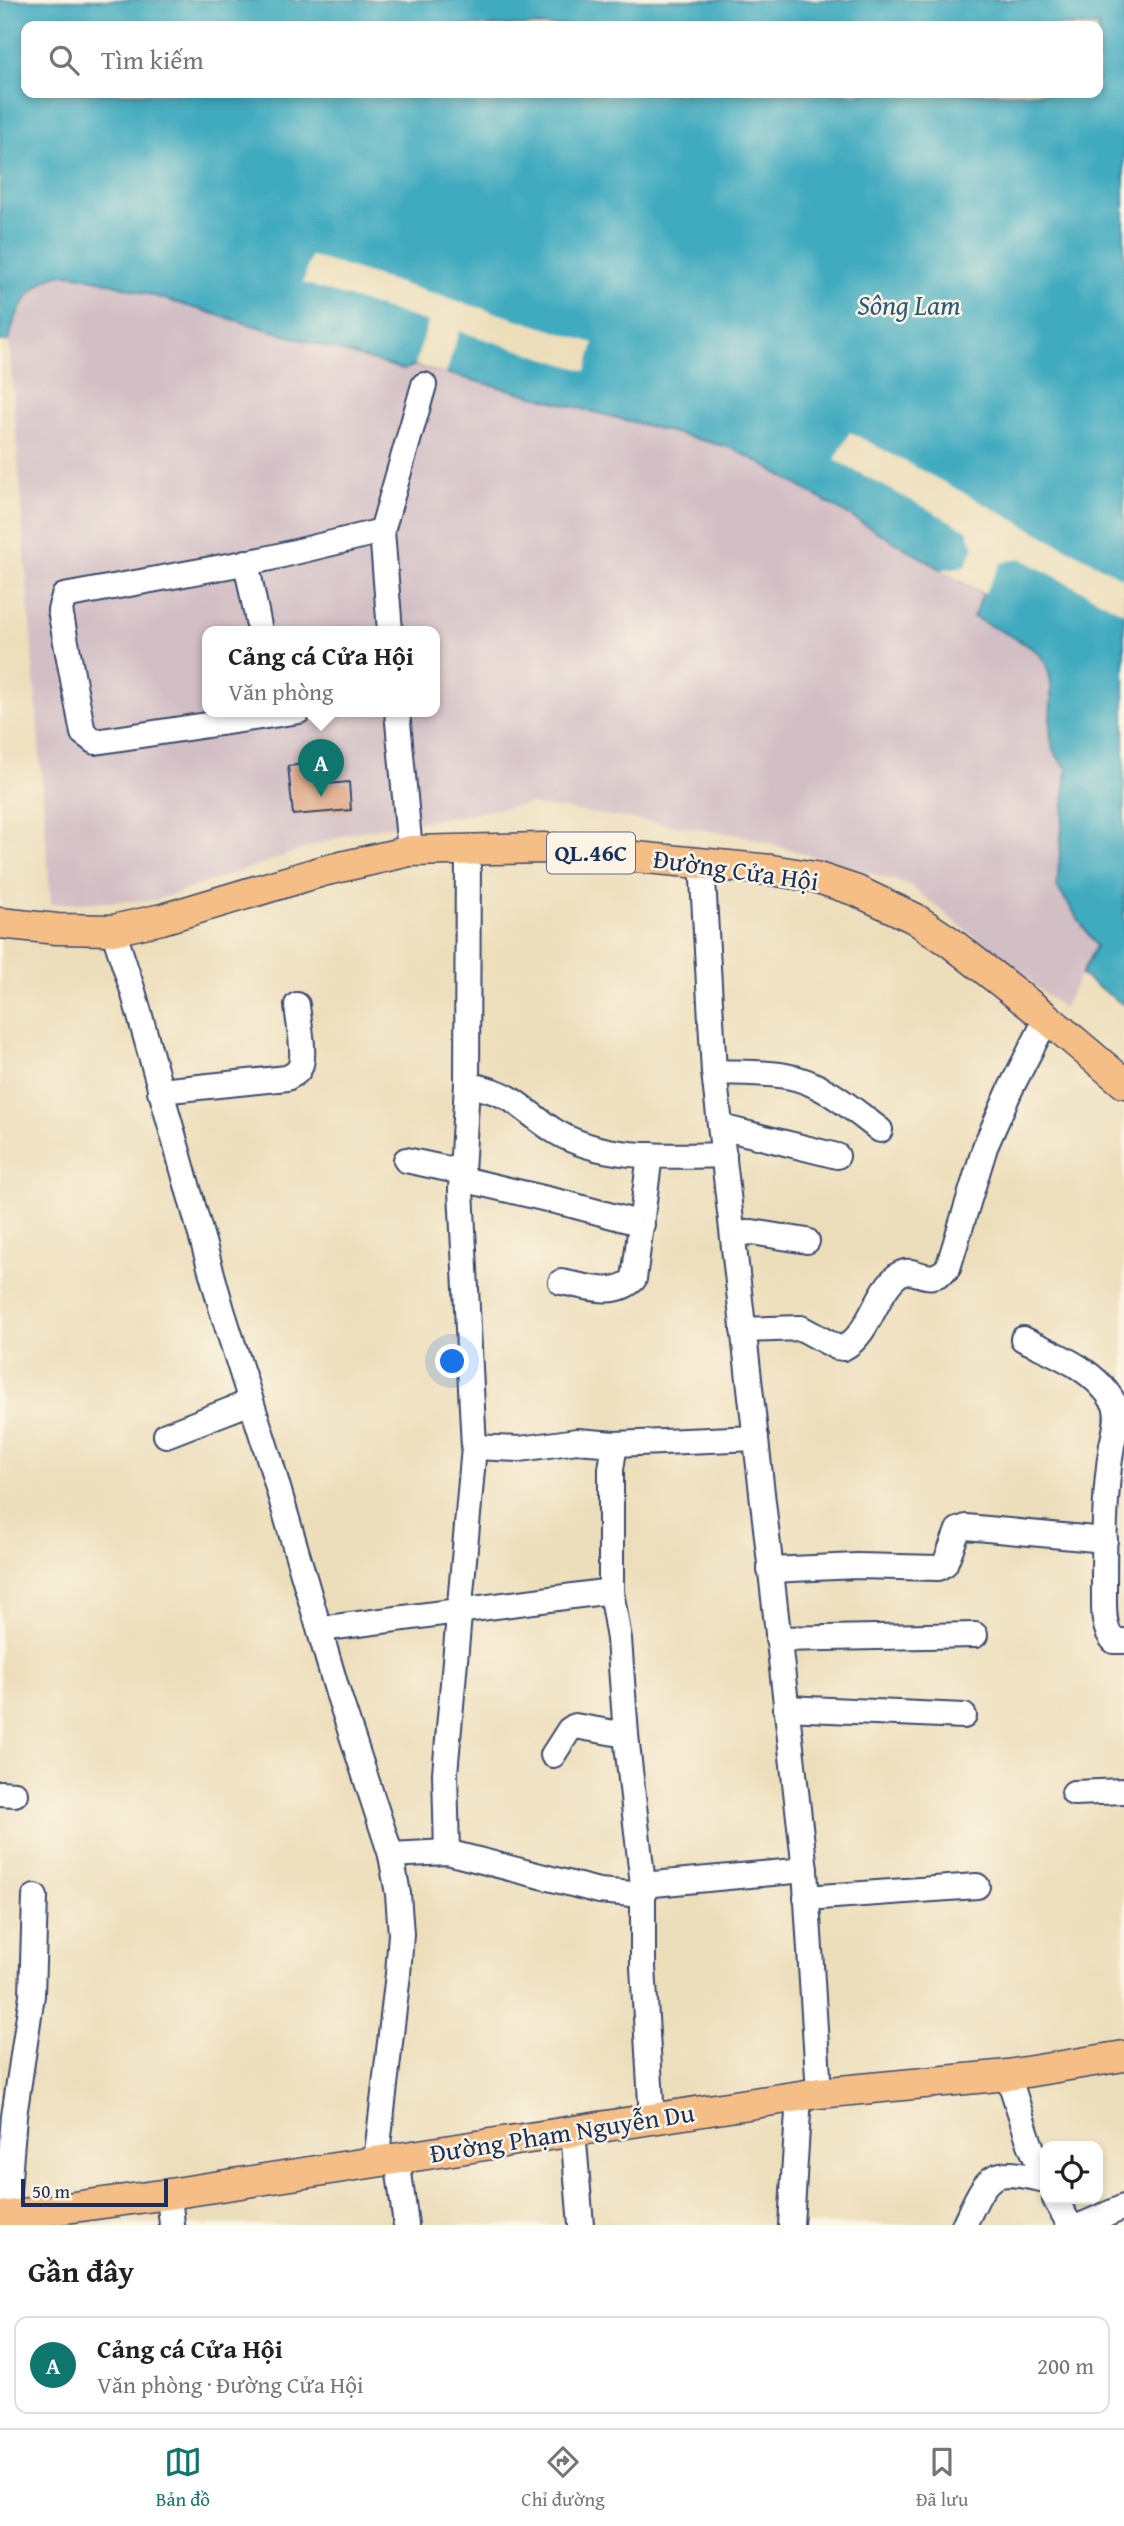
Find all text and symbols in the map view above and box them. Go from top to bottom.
search box [21,21,1103,98]
text: Tìm kiếm [101,40,204,79]
icon: search [45,41,83,79]
water label: Sông Lam [857,284,961,325]
popup [202,626,440,717]
text: Cảng cá Cửa Hội [228,636,414,675]
text: Văn phòng [228,675,333,708]
pin: A [298,739,344,797]
road number: QL.46C [547,832,635,874]
street label: Đường Cửa Hội [651,839,821,900]
your location [435,1344,469,1378]
street label: Đường Phạm Nguyễn Du [427,2092,697,2173]
map controls [1040,2141,1103,2204]
button: locate [1040,2141,1103,2204]
scale bar [21,2176,168,2208]
text: 50 m [32,2177,70,2205]
text: Gần đây [28,2249,134,2293]
text: Cảng cá Cửa Hội [97,2329,283,2368]
text: A [46,2349,60,2382]
text: 200 m [1037,2349,1094,2382]
text: Văn phòng · Đường Cửa Hội [97,2368,364,2401]
tab: Bản đồ [156,2443,210,2513]
tab: Chỉ đường [521,2443,605,2513]
tab: Đã lưu [916,2443,968,2513]

